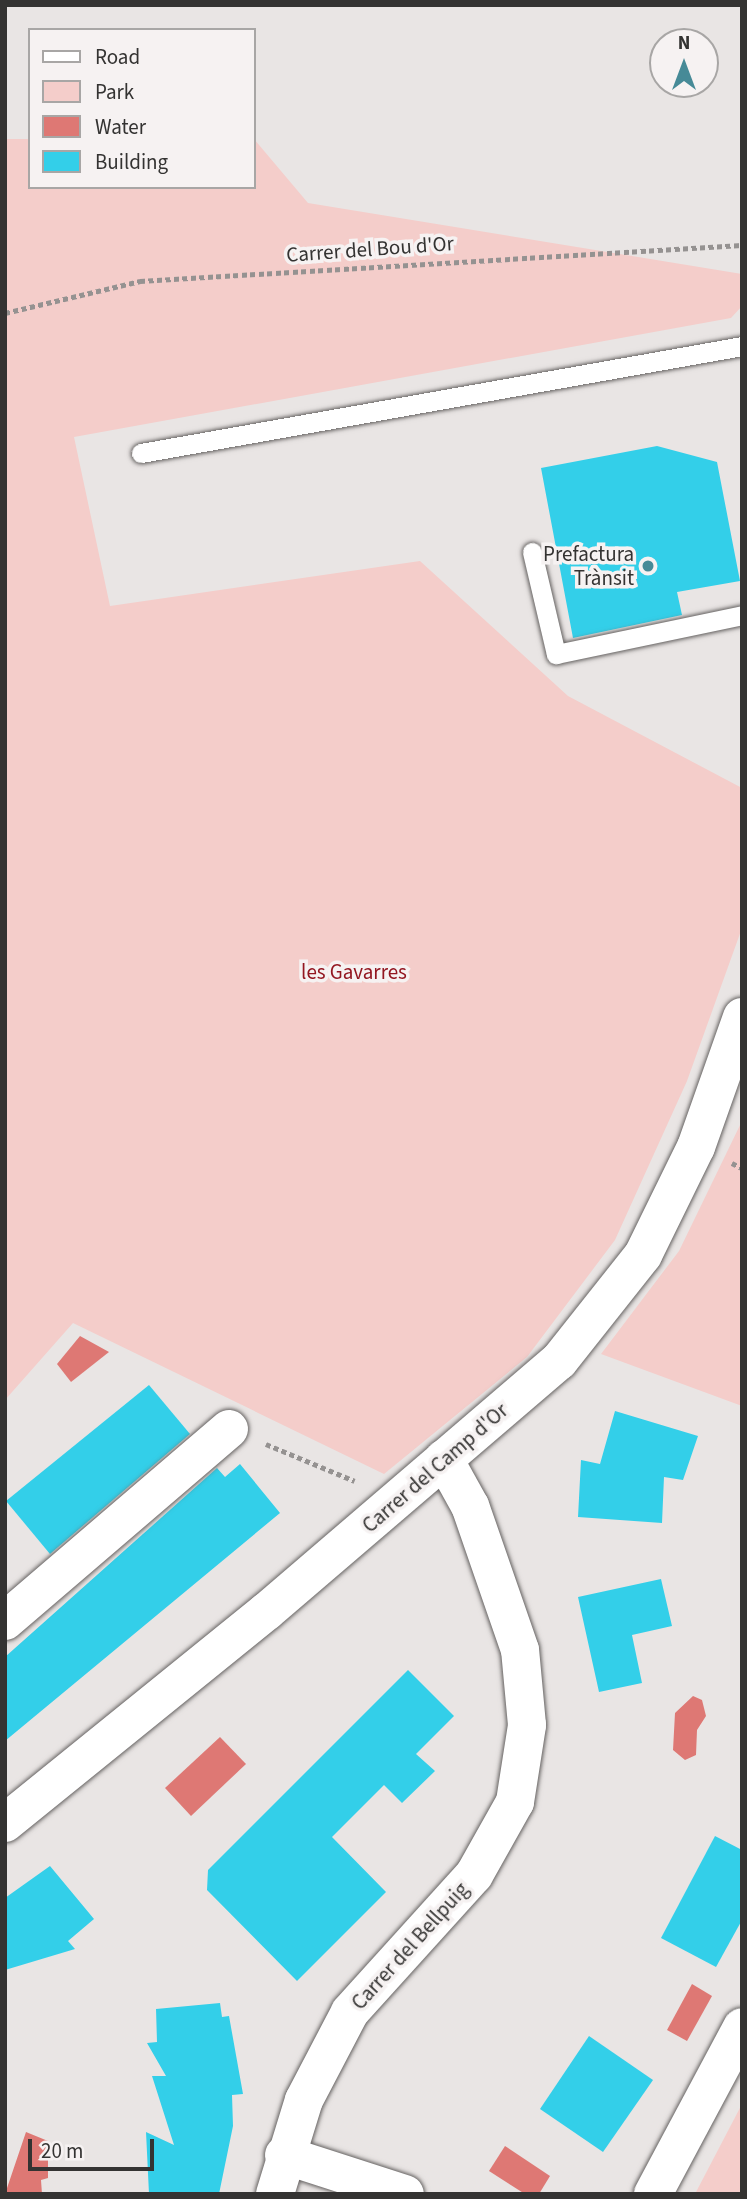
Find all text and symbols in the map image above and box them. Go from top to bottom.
legend [28,28,256,189]
north arrow [649,28,719,98]
text: N [678,30,690,57]
text: Road [95,42,140,72]
text: Park [95,77,134,107]
text: Water [95,112,146,142]
text: Building [95,147,168,177]
street label: Carrer del Bou d'Or [285,231,455,267]
place label: Prefactura Trànsit [543,541,634,591]
marker: Prefactura Trànsit [640,558,656,574]
park label: les Gavarres [301,959,407,985]
street label: Carrer del Camp d'Or [357,1398,513,1538]
street label: Carrer del Bellpuig [346,1877,474,2015]
scale bar [32,2126,158,2170]
text: 20 m [41,2136,83,2166]

